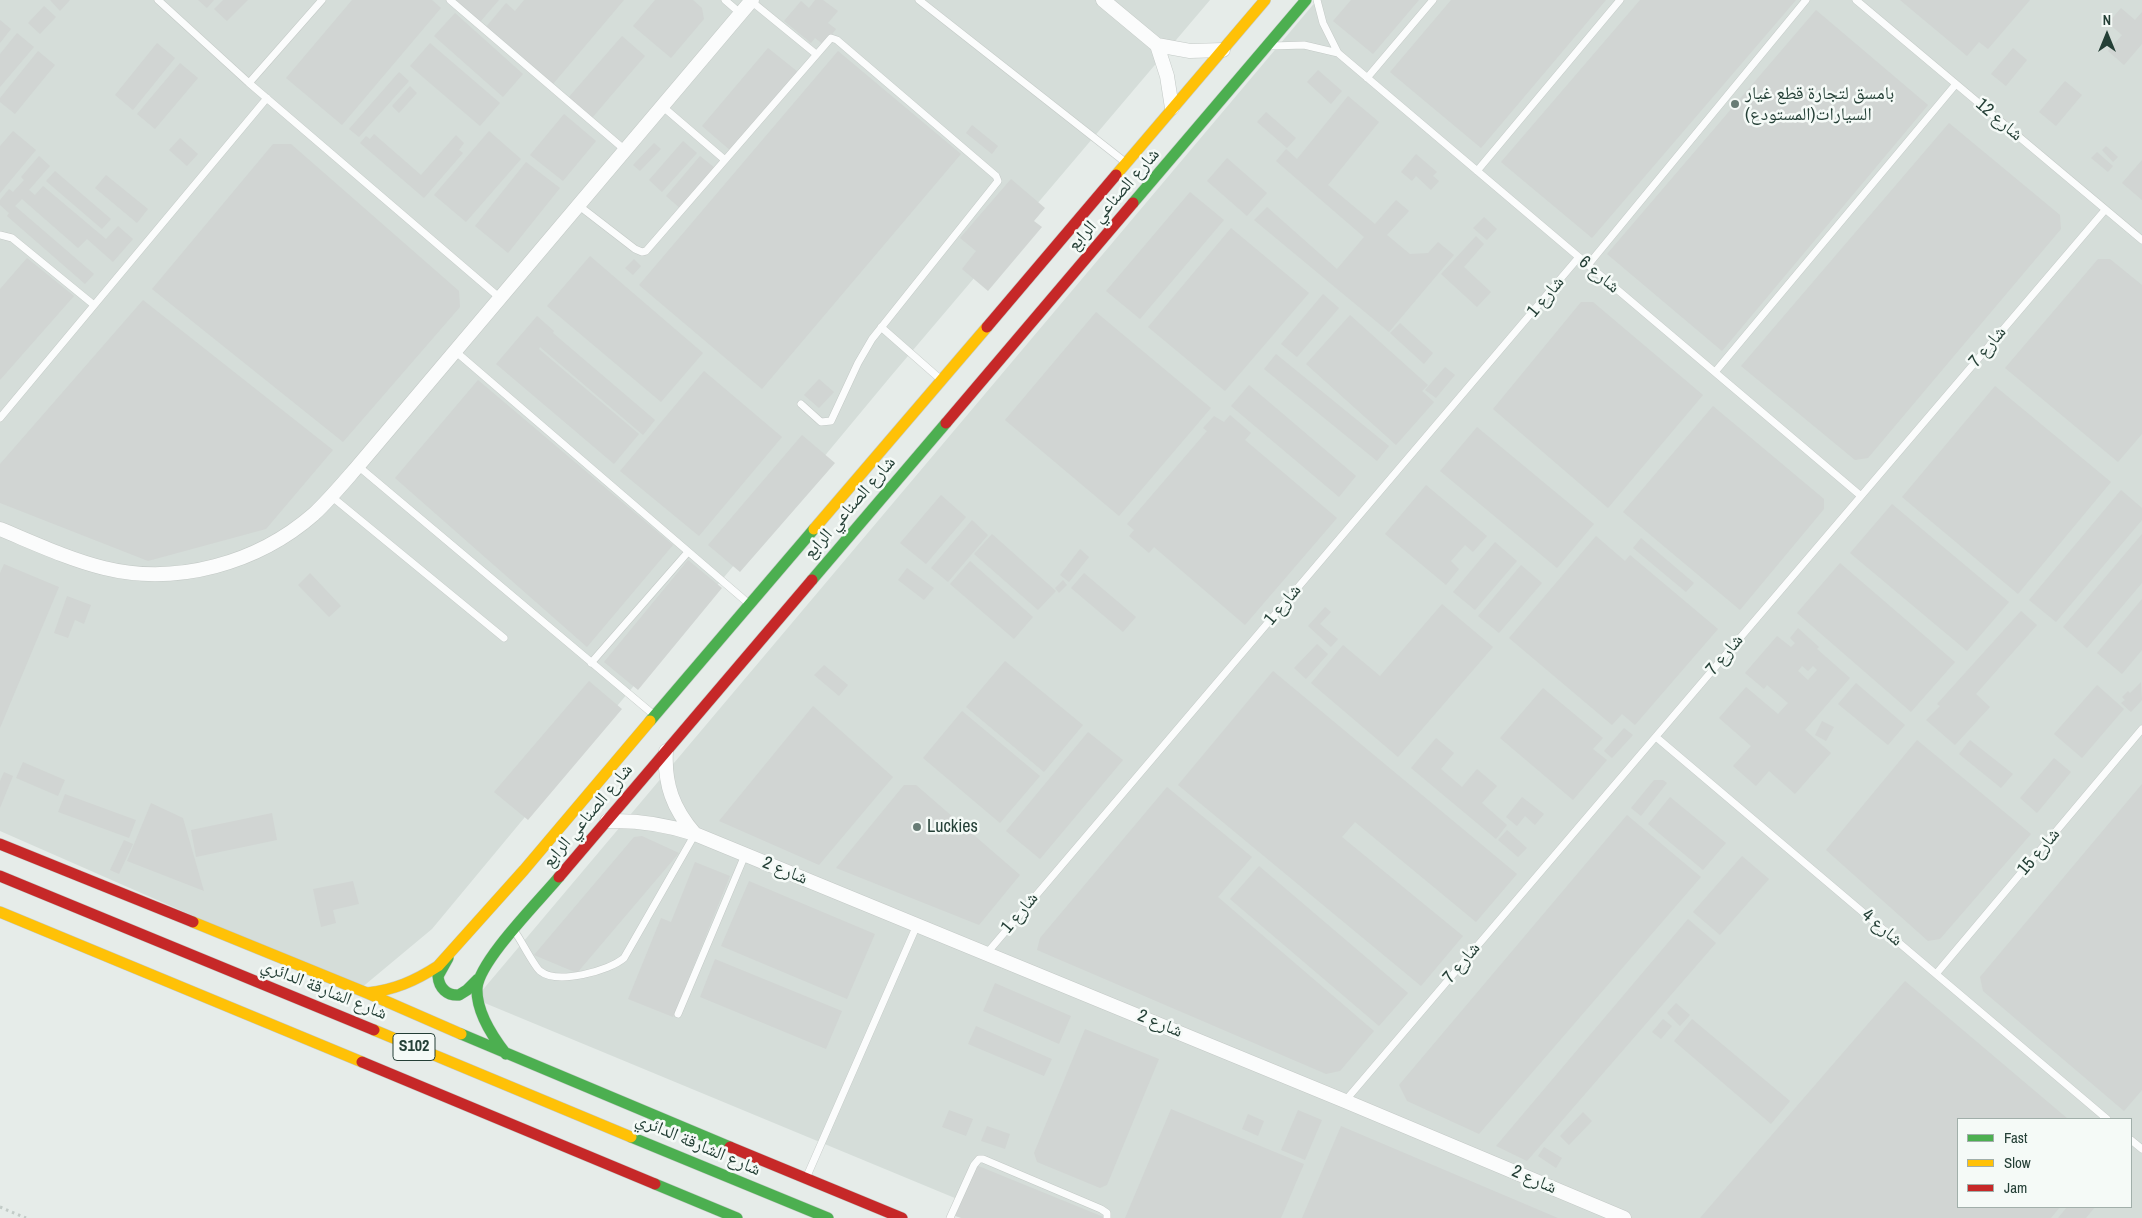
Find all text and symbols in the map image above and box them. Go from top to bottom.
north arrow [2082,10,2132,60]
text: N [2103,11,2111,29]
place label: بامسق لتجارة قطع غيار السيارات(المستودع) [1745,83,1894,126]
street label: شارع 12 [1971,94,2027,146]
marker: بامسق لتجارة قطع غيار السيارات(المستودع) [1729,98,1741,110]
street label: شارع الصناعي الرابع [1064,144,1164,256]
street label: شارع 6 [1574,252,1624,298]
street label: شارع 1 [1523,272,1569,322]
street label: شارع 7 [1965,322,2011,372]
street label: شارع الصناعي الرابع [800,452,900,564]
street label: شارع 1 [1260,580,1306,630]
street label: شارع 7 [1702,630,1748,680]
street label: شارع الصناعي الرابع [538,760,638,872]
place label: Luckies [927,816,978,838]
marker: Luckies [911,821,923,833]
street label: شارع 15 [2013,824,2065,880]
street label: شارع 2 [759,852,811,890]
street label: شارع 1 [997,888,1043,938]
street label: شارع 4 [1857,905,1907,951]
street label: شارع 7 [1439,938,1485,988]
street label: شارع الشارقة الدائري [258,955,390,1025]
street label: شارع 2 [1134,1005,1186,1043]
road number: S102 [393,1034,435,1060]
street label: شارع الشارقة الدائري [632,1109,764,1181]
legend [1957,1118,2132,1208]
text: Fast [2004,1127,2027,1148]
text: Slow [2004,1152,2031,1173]
street label: شارع 2 [1508,1161,1560,1199]
text: Jam [2004,1177,2027,1198]

